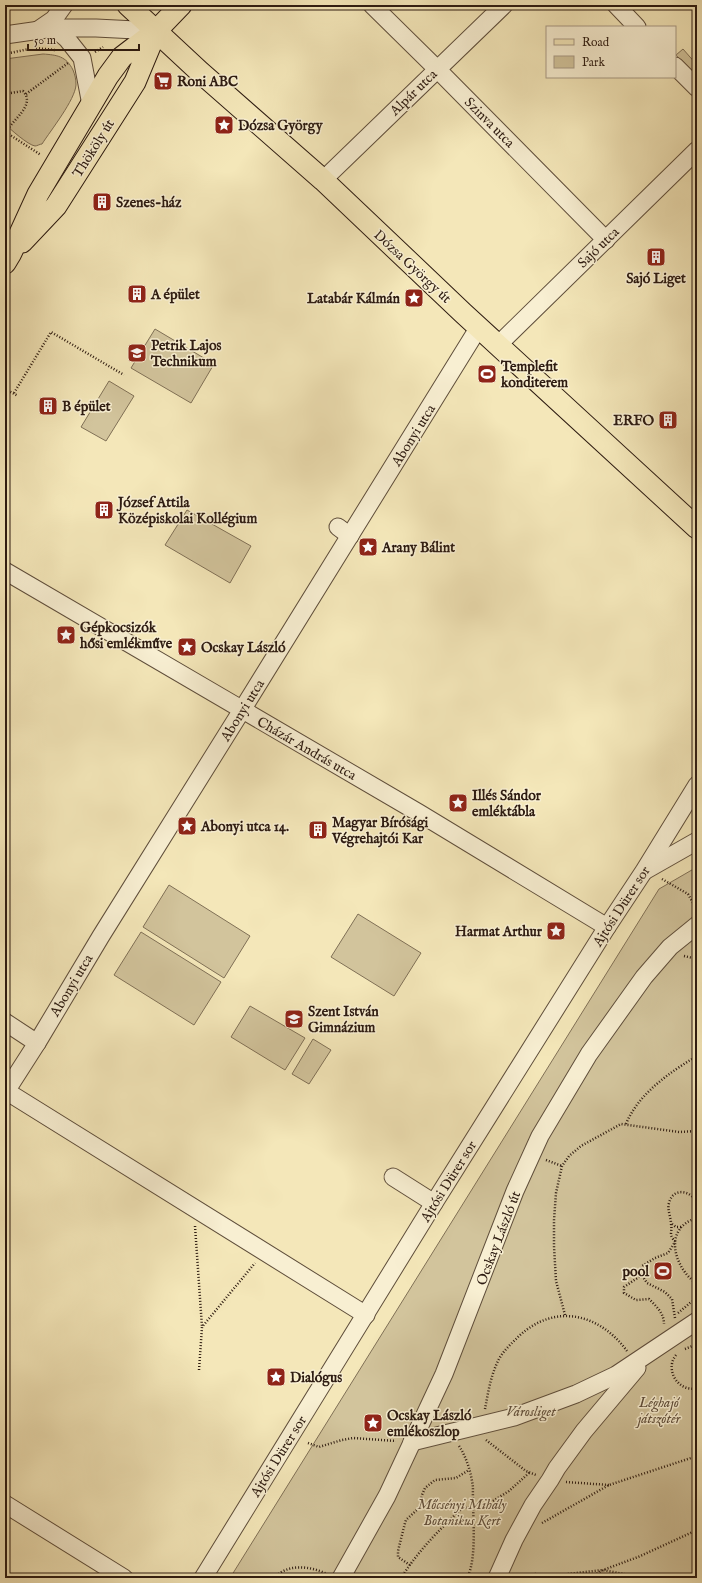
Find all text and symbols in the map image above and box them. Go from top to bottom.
scale bar [28,26,139,52]
legend [546,26,676,78]
text: 50 m [34,33,56,48]
text: Road [582,35,610,50]
text: Park [582,55,605,70]
street label: Alpár utca [385,65,442,120]
supermarket icon: Roni ABC [152,70,174,92]
place label: Roni ABC [177,73,238,91]
street label: Szinva utca [460,94,519,152]
place icon: Dózsa György [213,114,235,136]
street label: Thököly út [69,116,119,181]
place label: Dózsa György [238,117,324,135]
building icon: Szenes-ház [91,191,113,213]
place label: Szenes-ház [116,194,182,212]
street label: Sajó utca [574,223,624,272]
street label: Dózsa György út [370,226,455,307]
building icon: Sajó Liget [645,246,667,268]
place label: Sajó Liget [626,270,686,288]
building icon: A épület [126,283,148,305]
place label: A épület [150,286,200,304]
place icon: Latabár Kálmán [403,287,425,309]
place label: Latabár Kálmán [307,290,401,308]
place label: Petrik Lajos Technikum [150,337,221,371]
school or university icon: Petrik Lajos Technikum [126,342,148,364]
place label: Templefit konditerem [500,358,568,392]
sports icon: Templefit konditerem [476,363,498,385]
building icon: B épület [37,395,59,417]
place label: B épület [62,398,111,416]
street label: Abonyi utca [387,400,440,471]
building icon: ERFO [657,409,679,431]
place label: ERFO [613,412,654,430]
place label: József Attila Középiskolai Kollégium [116,494,257,528]
building icon: József Attila Középiskolai Kollégium [93,499,115,521]
place icon: Arany Bálint [357,536,379,558]
place label: Arany Bálint [381,539,455,557]
place label: Gépkocsizók hősi emlékműve [79,619,173,653]
place icon: Gépkocsizók hősi emlékműve [55,624,77,646]
place icon: Ocskay László [176,636,198,658]
place label: Ocskay László [201,639,286,657]
street label: Abonyi utca [216,675,269,746]
street label: Cházár András utca [254,713,360,785]
place label: Illés Sándor emléktábla [472,787,542,821]
place icon: Illés Sándor emléktábla [447,792,469,814]
place label: Magyar Bírósági Végrehajtói Kar [331,814,429,848]
place icon: Abonyi utca 14. [176,815,198,837]
place label: Abonyi utca 14. [200,818,289,836]
building icon: Magyar Bírósági Végrehajtói Kar [307,819,329,841]
street label: Ajtósi Dürer sor [589,863,655,951]
place icon: Harmat Arthur [545,920,567,942]
place label: Harmat Arthur [455,923,543,941]
street label: Abonyi utca [46,950,98,1021]
place label: Szent István Gimnázium [308,1003,379,1037]
school or university icon: Szent István Gimnázium [283,1008,305,1030]
street label: Ajtósi Dürer sor [416,1137,481,1226]
street label: Ocskay László út [473,1188,525,1288]
sports icon: pool [652,1260,674,1282]
place label: pool [622,1263,650,1281]
place icon: Dialógus [265,1366,287,1388]
place label: Dialógus [290,1369,342,1387]
park label: Léghajó játszótér [635,1394,682,1428]
park label: Városliget [506,1403,556,1422]
place label: Ocskay László emlékoszlop [387,1407,472,1441]
street label: Ajtósi Dürer sor [246,1412,311,1501]
place icon: Ocskay László emlékoszlop [362,1412,384,1434]
park label: Mőcsényi Mihály Botanikus Kert [417,1496,507,1530]

